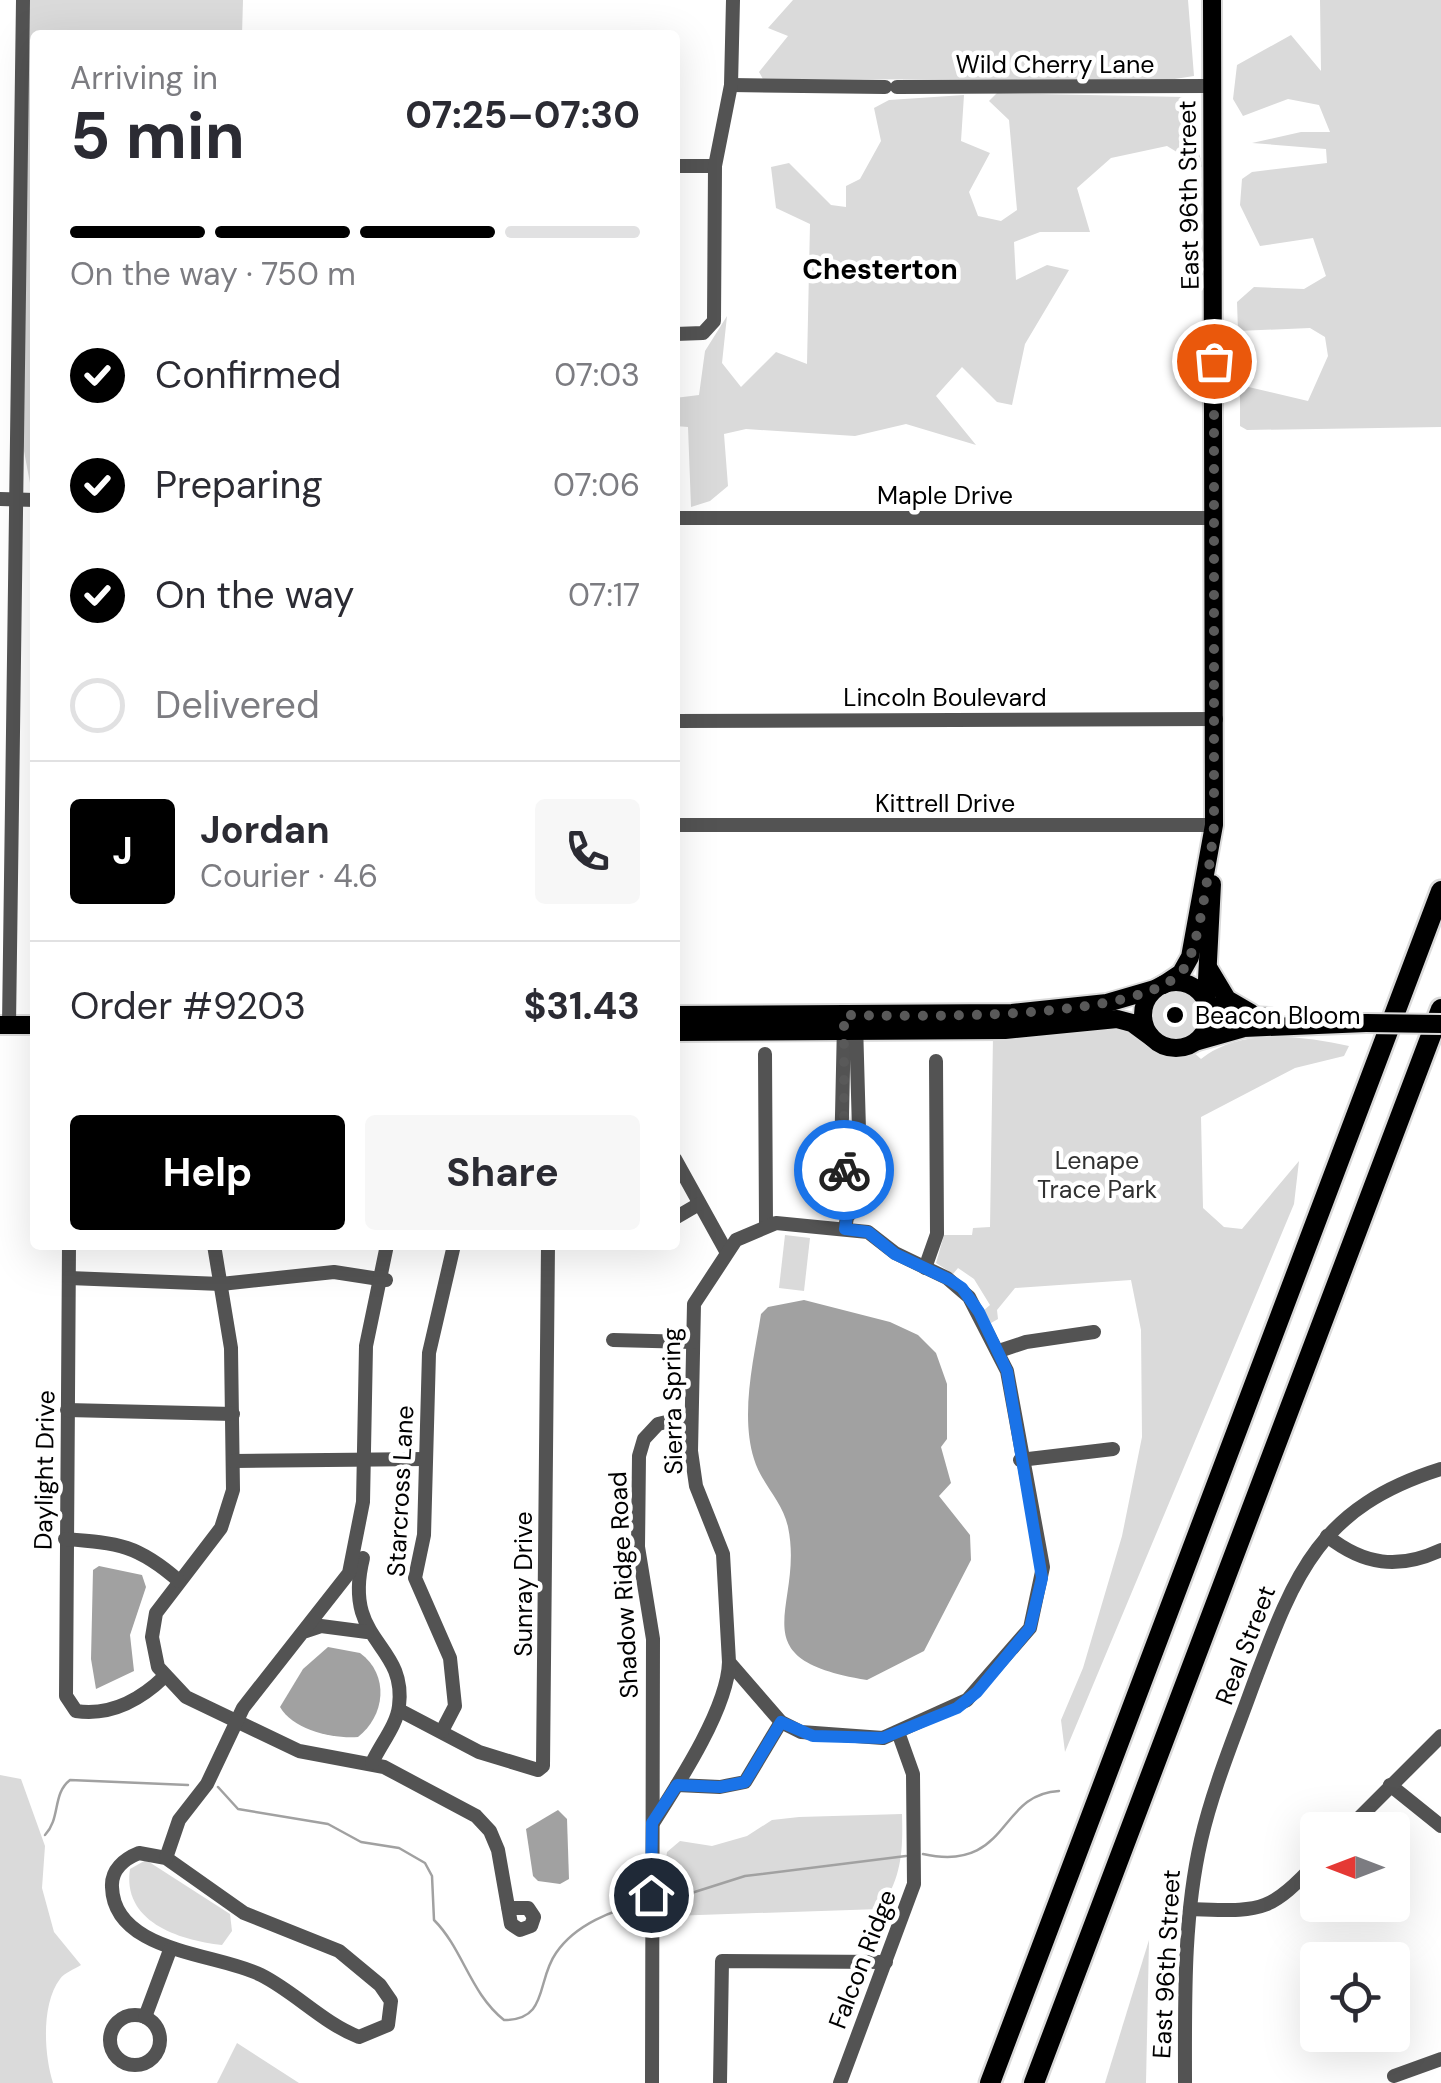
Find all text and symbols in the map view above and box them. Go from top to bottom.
street label: Wild Cherry Lane [956,48,1154,81]
text: Arriving in [70,57,218,99]
text: 07:25–07:30 [405,90,640,140]
text: 5 min [70,94,245,178]
street label: East 96th Street [1170,100,1207,290]
district label: Chesterton [802,251,958,288]
text: On the way · 750 m [70,253,356,295]
pin [1172,319,1257,404]
icon: bag [1187,334,1242,389]
icon: check [70,348,125,403]
text: Confirmed [155,350,341,400]
text: 07:03 [554,354,640,396]
icon: check [70,458,125,513]
text: Preparing [155,460,323,510]
text: 07:06 [553,464,640,506]
street label: Maple Drive [877,479,1013,512]
icon: check [70,568,125,623]
text: On the way [155,570,354,620]
text: 07:17 [568,574,640,616]
text: Delivered [155,680,320,730]
street label: Lincoln Boulevard [843,681,1047,714]
street label: Kittrell Drive [875,787,1015,820]
button: phone [535,799,640,904]
text: Jordan [200,805,330,855]
text: J [112,826,133,876]
text: Courier · 4.6 [200,855,378,897]
text: Order #9203 [70,981,306,1031]
text: $31.43 [523,981,640,1031]
place label: Beacon Bloom [1195,999,1361,1032]
marker: Beacon Bloom [1164,1004,1186,1026]
button: Help [70,1115,345,1230]
button: Share [365,1115,640,1230]
courier [794,1120,894,1220]
icon: bike [817,1143,872,1198]
park label: Lenape Trace Park [1037,1144,1157,1206]
street label: Sierra Spring [655,1327,690,1475]
street label: Daylight Drive [27,1390,62,1550]
street label: Starcross Lane [380,1404,421,1578]
street label: Shadow Ridge Road [601,1471,646,1699]
street label: Sunray Drive [507,1511,540,1657]
street label: Real Street [1208,1581,1283,1709]
north arrow [1300,1812,1410,1922]
map controls [1300,1812,1410,2052]
pin [609,1853,694,1938]
icon: home [624,1868,679,1923]
street label: East 96th Street [1145,1869,1188,2059]
street label: Falcon Ridge [821,1885,904,2033]
button: locate [1300,1942,1410,2052]

